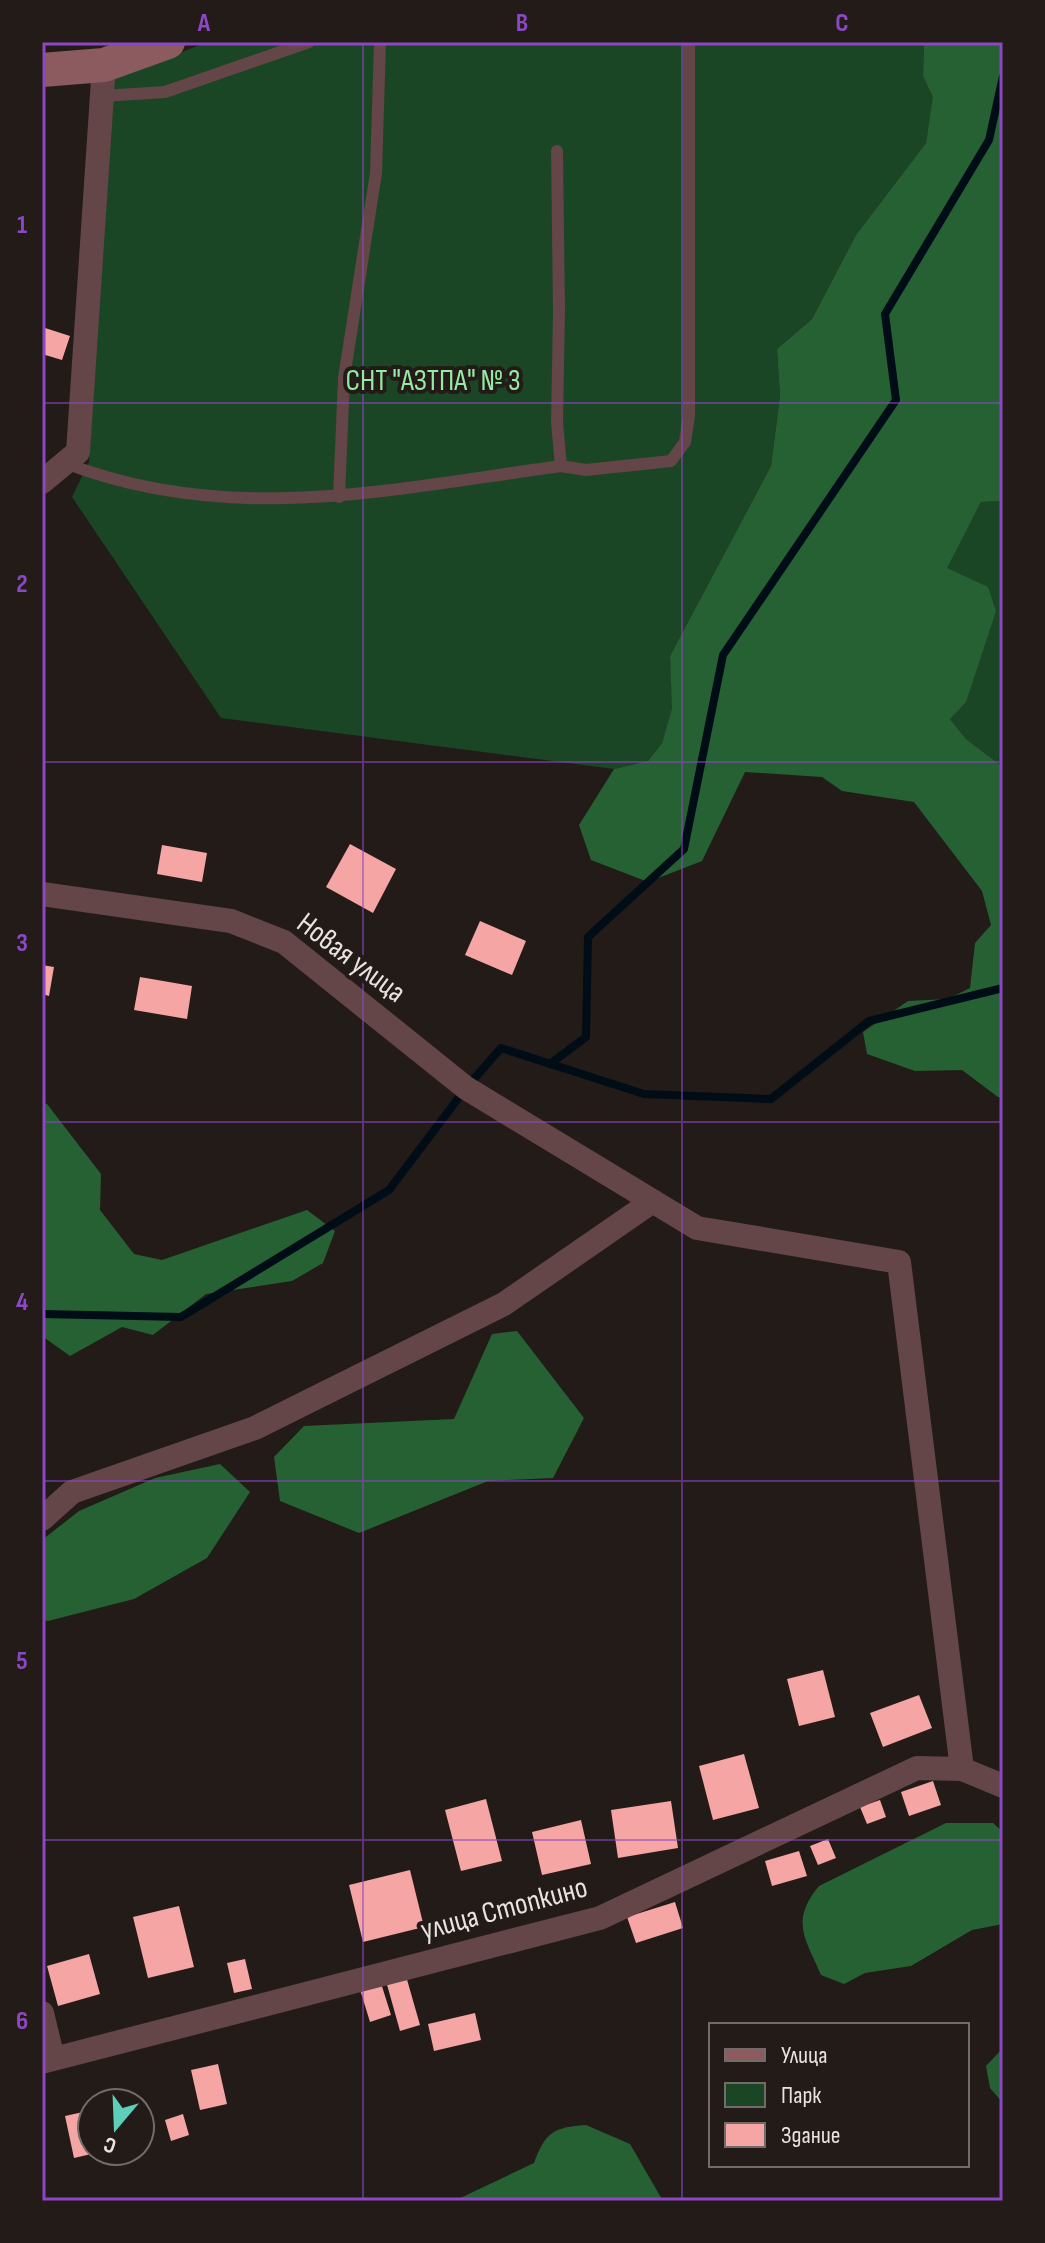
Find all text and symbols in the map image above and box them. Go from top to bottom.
text: A [197,8,211,39]
text: B [516,8,528,39]
text: C [835,8,849,39]
text: 1 [17,210,27,241]
park label: СНТ "АЗТПА" № 3 [346,363,520,399]
text: 2 [16,569,28,600]
street label: Новая улица [290,905,412,1011]
text: 3 [16,928,28,959]
text: 4 [16,1287,28,1318]
text: 5 [16,1646,28,1677]
street label: улица Стопкино [417,1869,591,1949]
text: 6 [16,2006,28,2037]
legend [709,2023,969,2167]
text: Улица [781,2041,827,2070]
text: Парк [781,2081,822,2110]
north arrow [76,2087,156,2167]
text: Здание [781,2121,840,2150]
text: С [100,2130,120,2159]

